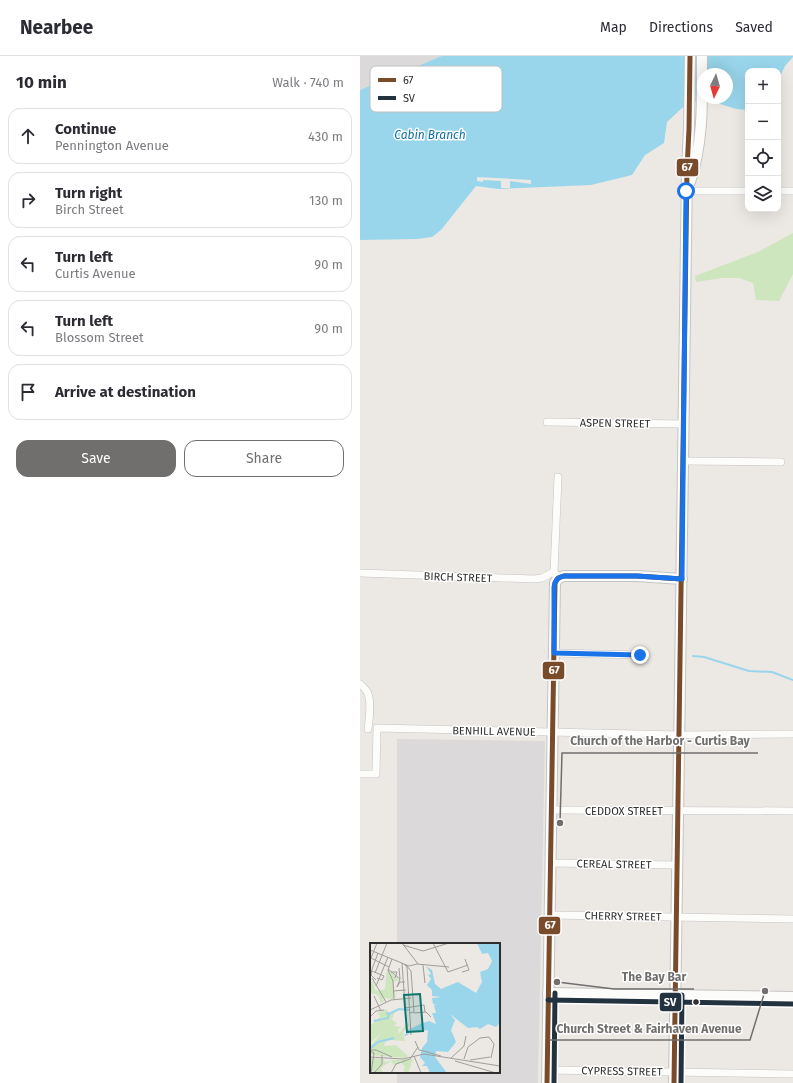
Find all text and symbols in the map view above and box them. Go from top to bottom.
text: Nearbee [20,16,93,39]
text: Map [600,19,627,36]
text: Directions [649,19,713,36]
text: Saved [735,19,773,36]
legend [370,66,502,112]
north arrow [697,68,733,104]
map controls [745,68,781,212]
button: + [745,68,781,104]
text: 10 min [16,72,67,93]
text: 67 [403,74,414,87]
text: Walk · 740 m [272,75,344,90]
text: SV [403,92,416,105]
button: − [745,104,781,140]
text: Continue [55,120,116,138]
icon: ahead [17,125,39,147]
water label: Cabin Branch [394,128,466,142]
text: 430 m [308,129,343,144]
text: Pennington Avenue [55,138,169,153]
button: locate [745,140,781,176]
line badge: 67 [676,158,699,177]
text: 67 [681,161,693,174]
button: layers [745,176,781,212]
route start [677,182,695,200]
text: Turn right [55,184,122,202]
icon: right [17,189,39,211]
text: 130 m [309,193,343,208]
text: Birch Street [55,202,124,217]
text: Turn left [55,248,113,266]
icon: left [17,253,39,275]
text: 90 m [314,257,343,272]
text: Curtis Avenue [55,266,136,281]
text: Turn left [55,312,113,330]
icon: left [17,317,39,339]
text: 90 m [314,321,343,336]
text: Blossom Street [55,330,144,345]
icon: arrive [17,381,39,403]
text: Arrive at destination [55,383,196,401]
street label: ASPEN STREET [580,416,651,431]
button: Save [16,440,176,477]
button: Share [184,440,344,477]
street label: BIRCH STREET [423,570,493,585]
route end [631,646,649,664]
line badge: 67 [542,661,565,680]
text: 67 [548,664,560,677]
street label: BENHILL AVENUE [452,724,536,739]
callout: Church of the Harbor - Curtis Bay [562,729,758,753]
text: Church of the Harbor - Curtis Bay [570,734,751,748]
street label: CEDDOX STREET [585,805,663,818]
street label: CEREAL STREET [576,857,652,872]
street label: CHERRY STREET [584,909,662,924]
line badge: 67 [538,916,561,935]
text: 67 [544,919,556,932]
inset map [370,943,500,1073]
callout: The Bay Bar [614,965,694,989]
text: The Bay Bar [622,970,686,984]
line badge: SV [659,992,682,1012]
text: SV [664,996,677,1009]
unlabelled marker [691,997,701,1007]
callout: Church Street & Fairhaven Avenue [549,1016,750,1040]
text: Church Street & Fairhaven Avenue [556,1022,742,1036]
street label: CYPRESS STREET [581,1064,663,1079]

